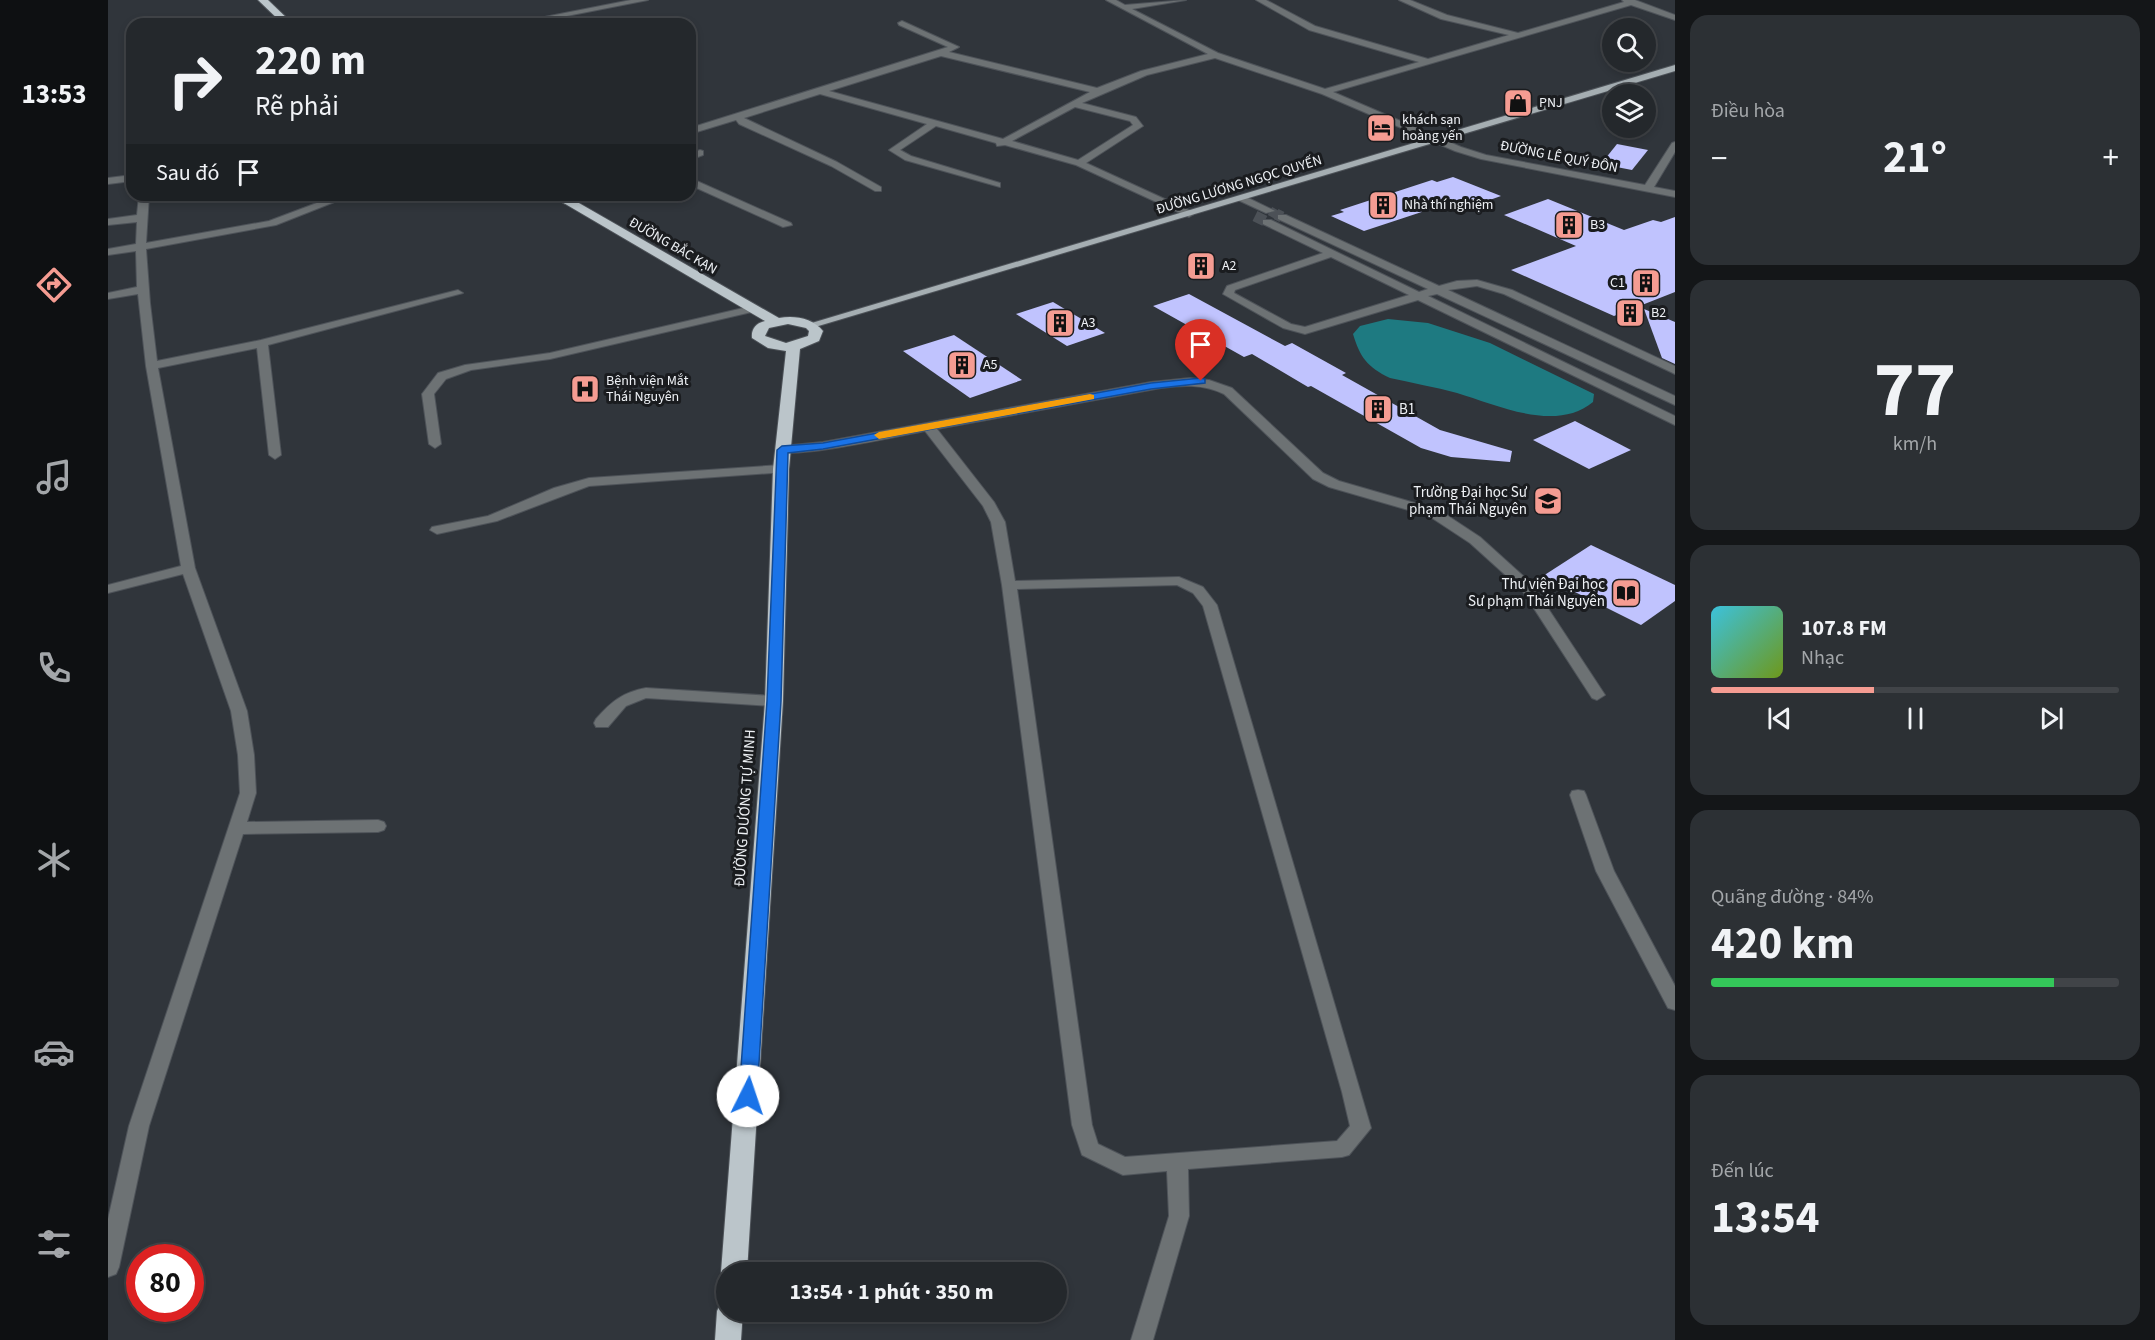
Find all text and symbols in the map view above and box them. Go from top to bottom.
map controls [1602,18,1656,138]
button: search [1602,18,1656,72]
text: 220 m [255,31,366,91]
icon: right [156,42,234,120]
text: 13:53 [21,75,87,114]
button: layers [1602,84,1656,138]
text: Rẽ phải [255,87,339,126]
shop icon: PNJ [1502,87,1534,119]
place label: PNJ [1539,93,1563,113]
text: Điều hòa [1711,97,1785,125]
place label: khách sạn hoàng yến [1402,110,1463,146]
hotel icon: khách sạn hoàng yến [1365,112,1397,144]
text: 21° [1883,126,1947,190]
text: − [1711,135,1727,182]
text: + [2103,135,2119,182]
street label: ĐƯỜNG LÊ QUÝ ĐÔN [1498,136,1620,178]
street label: ĐƯỜNG LƯƠNG NGỌC QUYẾN [1154,150,1324,220]
icon: arrive [232,156,265,189]
text: Sau đó [156,157,220,189]
building icon: Nhà thí nghiệm [1367,189,1399,221]
place label: Nhà thí nghiệm [1404,195,1493,215]
building icon: B3 [1553,209,1585,241]
street label: ĐƯỜNG BẮC KẠN [625,213,721,279]
place label: B3 [1590,215,1605,235]
building icon: A2 [1185,250,1217,282]
place label: A2 [1222,256,1237,276]
icon: directions [33,264,75,306]
building icon: C1 [1630,267,1662,299]
place label: C1 [1610,273,1625,293]
building icon: B2 [1614,297,1646,329]
place label: B2 [1651,303,1666,323]
building icon: A3 [1044,307,1076,339]
place label: A3 [1081,313,1096,333]
pin [1175,319,1226,381]
icon: arrive [1184,328,1217,361]
text: 77 [1874,335,1956,446]
building icon: A5 [946,349,978,381]
place label: A5 [983,355,998,375]
place label: Bệnh viện Mắt Thái Nguyên [606,371,689,407]
hospital icon: Bệnh viện Mắt Thái Nguyên [569,373,601,405]
building icon: B1 [1362,393,1394,425]
place label: B1 [1399,399,1415,420]
text: km/h [1893,430,1937,458]
icon: music [33,456,75,498]
place label: Trường Đại học Sư phạm Thái Nguyên [1409,482,1528,520]
school or university icon: Trường Đại học Sư phạm Thái Nguyên [1532,485,1564,517]
place label: Thư viện Đại học Sư phạm Thái Nguyên [1468,574,1605,612]
library icon: Thư viện Đại học Sư phạm Thái Nguyên [1610,577,1642,609]
text: 107.8 FM [1801,612,1887,644]
text: Nhạc [1801,644,1844,672]
icon: phone [33,647,75,689]
icon: previous [1763,702,1796,735]
icon: pause [1899,702,1932,735]
icon: next [2035,702,2068,735]
street label: ĐƯỜNG DƯƠNG TỰ MINH [729,729,761,887]
icon: climate [33,839,75,881]
text: Quãng đường · 84% [1711,883,1874,911]
text: 420 km [1711,912,1855,976]
icon: car [33,1031,75,1073]
position arrow [716,1064,780,1128]
text: Đến lúc [1711,1157,1774,1185]
text: 13:54 [1711,1186,1820,1250]
icon: filters [33,1223,75,1265]
speed limit sign: 80 [126,1244,204,1322]
text: 13:54 · 1 phút · 350 m [789,1276,994,1308]

